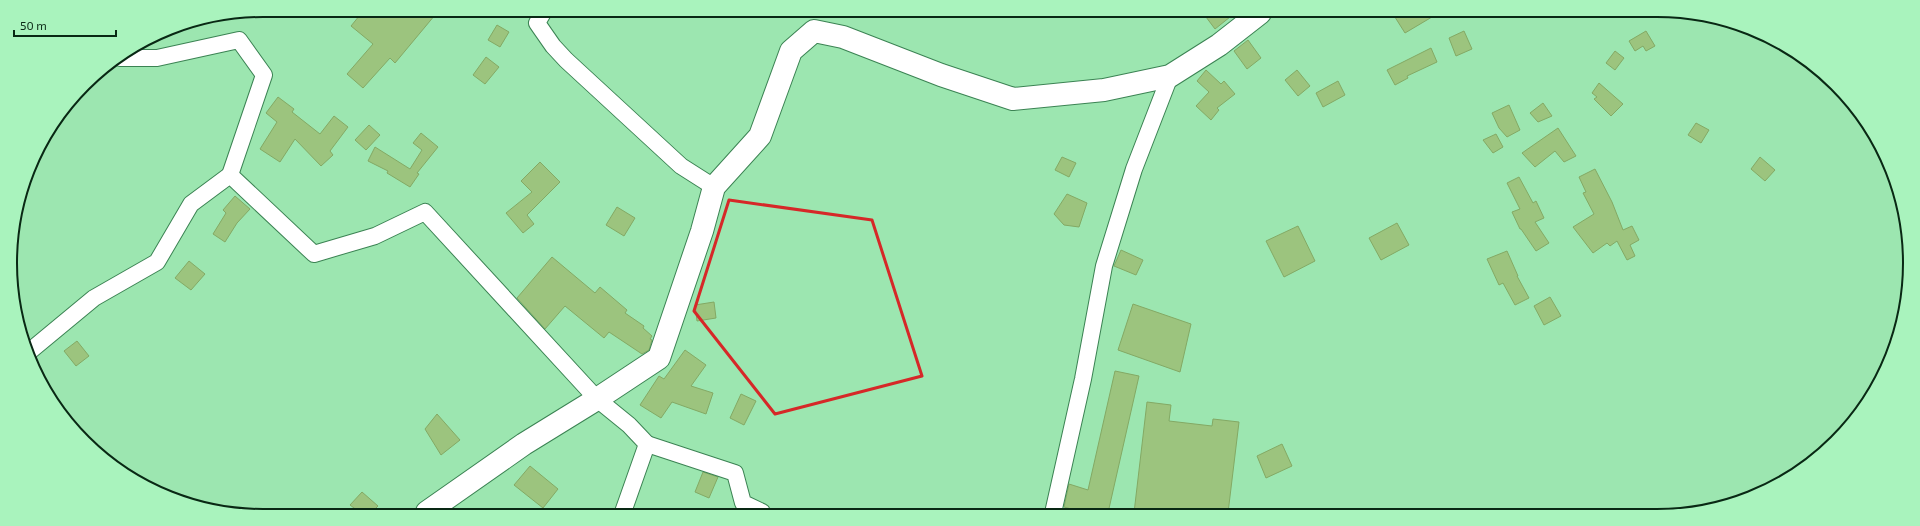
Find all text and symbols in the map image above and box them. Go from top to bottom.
scale bar [14,12,116,38]
text: 50 m [20,18,47,32]

